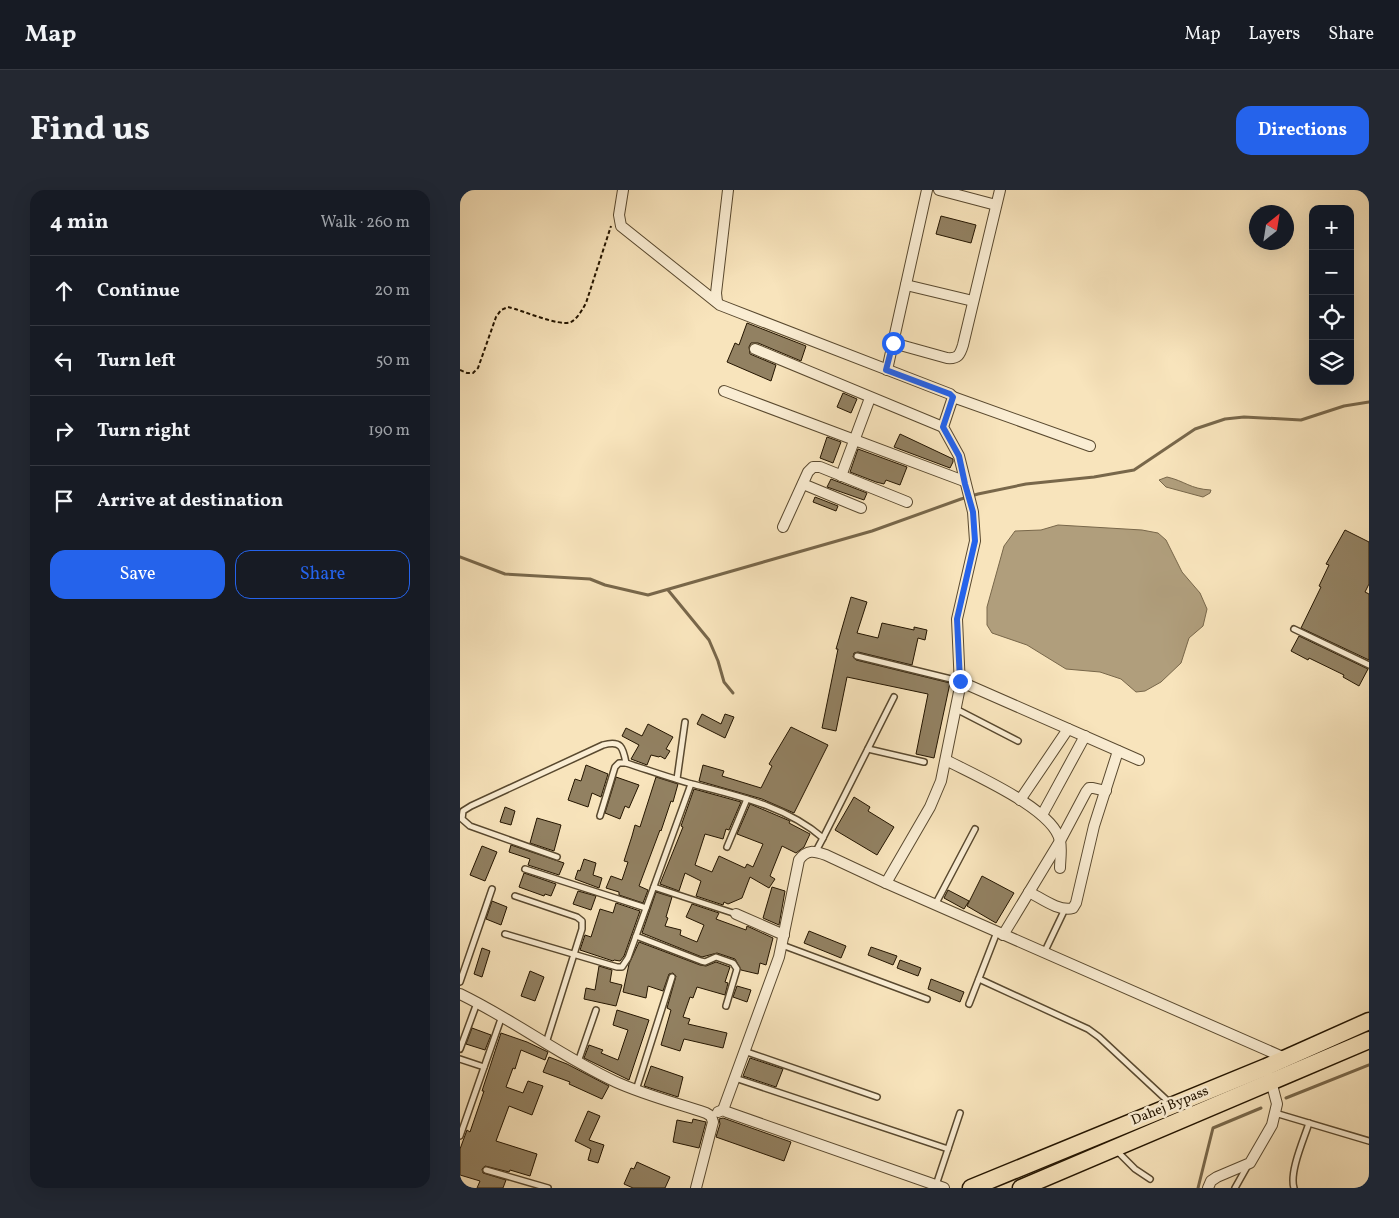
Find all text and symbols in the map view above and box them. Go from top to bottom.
text: Map [25,18,76,52]
text: Map [1184,22,1220,47]
text: Layers [1248,22,1300,47]
text: Share [1328,22,1374,47]
text: Find us [30,106,150,154]
button: Directions [1236,106,1369,155]
north arrow [1249,205,1294,250]
map controls [1309,205,1354,385]
button: + [1309,205,1354,250]
text: 4 min [50,208,109,237]
text: Walk · 260 m [320,212,410,234]
button: − [1309,250,1354,295]
icon: ahead [50,277,78,305]
text: Continue [97,278,180,304]
text: 20 m [375,280,410,302]
button: locate [1309,295,1354,340]
route start [882,332,905,355]
button: layers [1309,340,1354,385]
icon: left [50,347,78,375]
text: Turn left [97,348,176,374]
text: 50 m [376,350,410,372]
icon: right [50,417,78,445]
text: Turn right [97,418,190,444]
text: 190 m [368,420,410,442]
icon: arrive [50,487,78,515]
text: Arrive at destination [97,488,283,514]
button: Save [50,550,225,599]
button: Share [235,550,410,599]
route end [949,670,972,693]
street label: Dahej Bypass [1128,1082,1212,1130]

